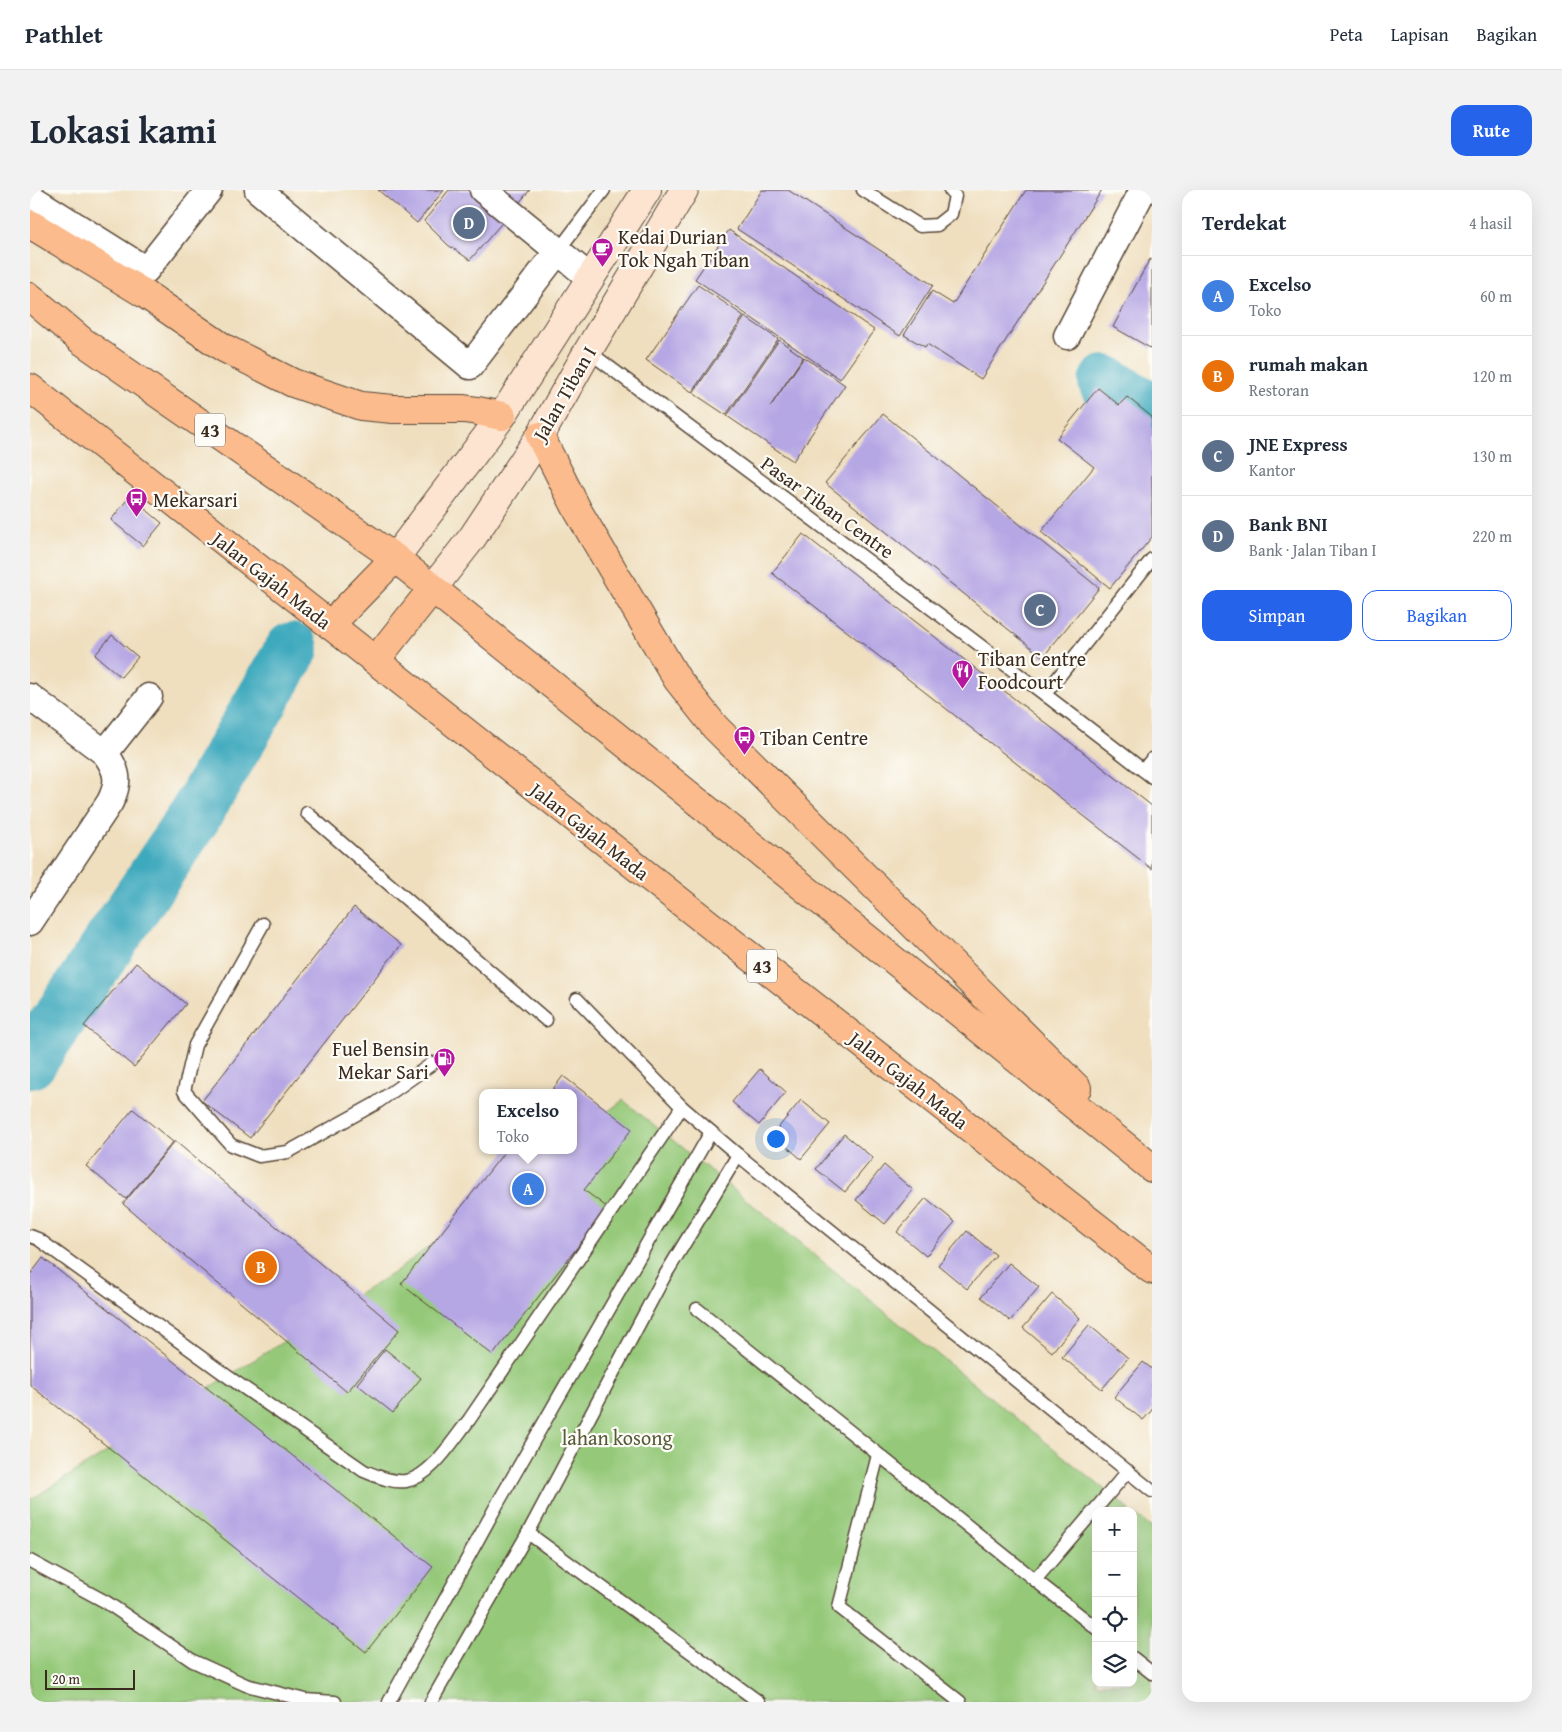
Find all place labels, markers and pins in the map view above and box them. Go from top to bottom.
pin: D [453,204,485,242]
place label: Kedai Durian Tok Ngah Tiban [618,222,749,274]
cafe icon: Kedai Durian Tok Ngah Tiban [590,236,614,267]
place label: Mekarsari [153,485,238,514]
bus stop icon: Mekarsari [125,487,149,518]
pin: C [1024,591,1056,629]
place label: Tiban Centre Foodcourt [978,644,1086,696]
restaurant icon: Tiban Centre Foodcourt [950,658,974,689]
place label: Tiban Centre [760,723,868,752]
bus stop icon: Tiban Centre [732,725,756,756]
place label: Fuel Bensin Mekar Sari [332,1034,429,1086]
fuel station icon: Fuel Bensin Mekar Sari [433,1047,457,1078]
pin: A [512,1170,544,1208]
pin: B [245,1248,277,1286]

